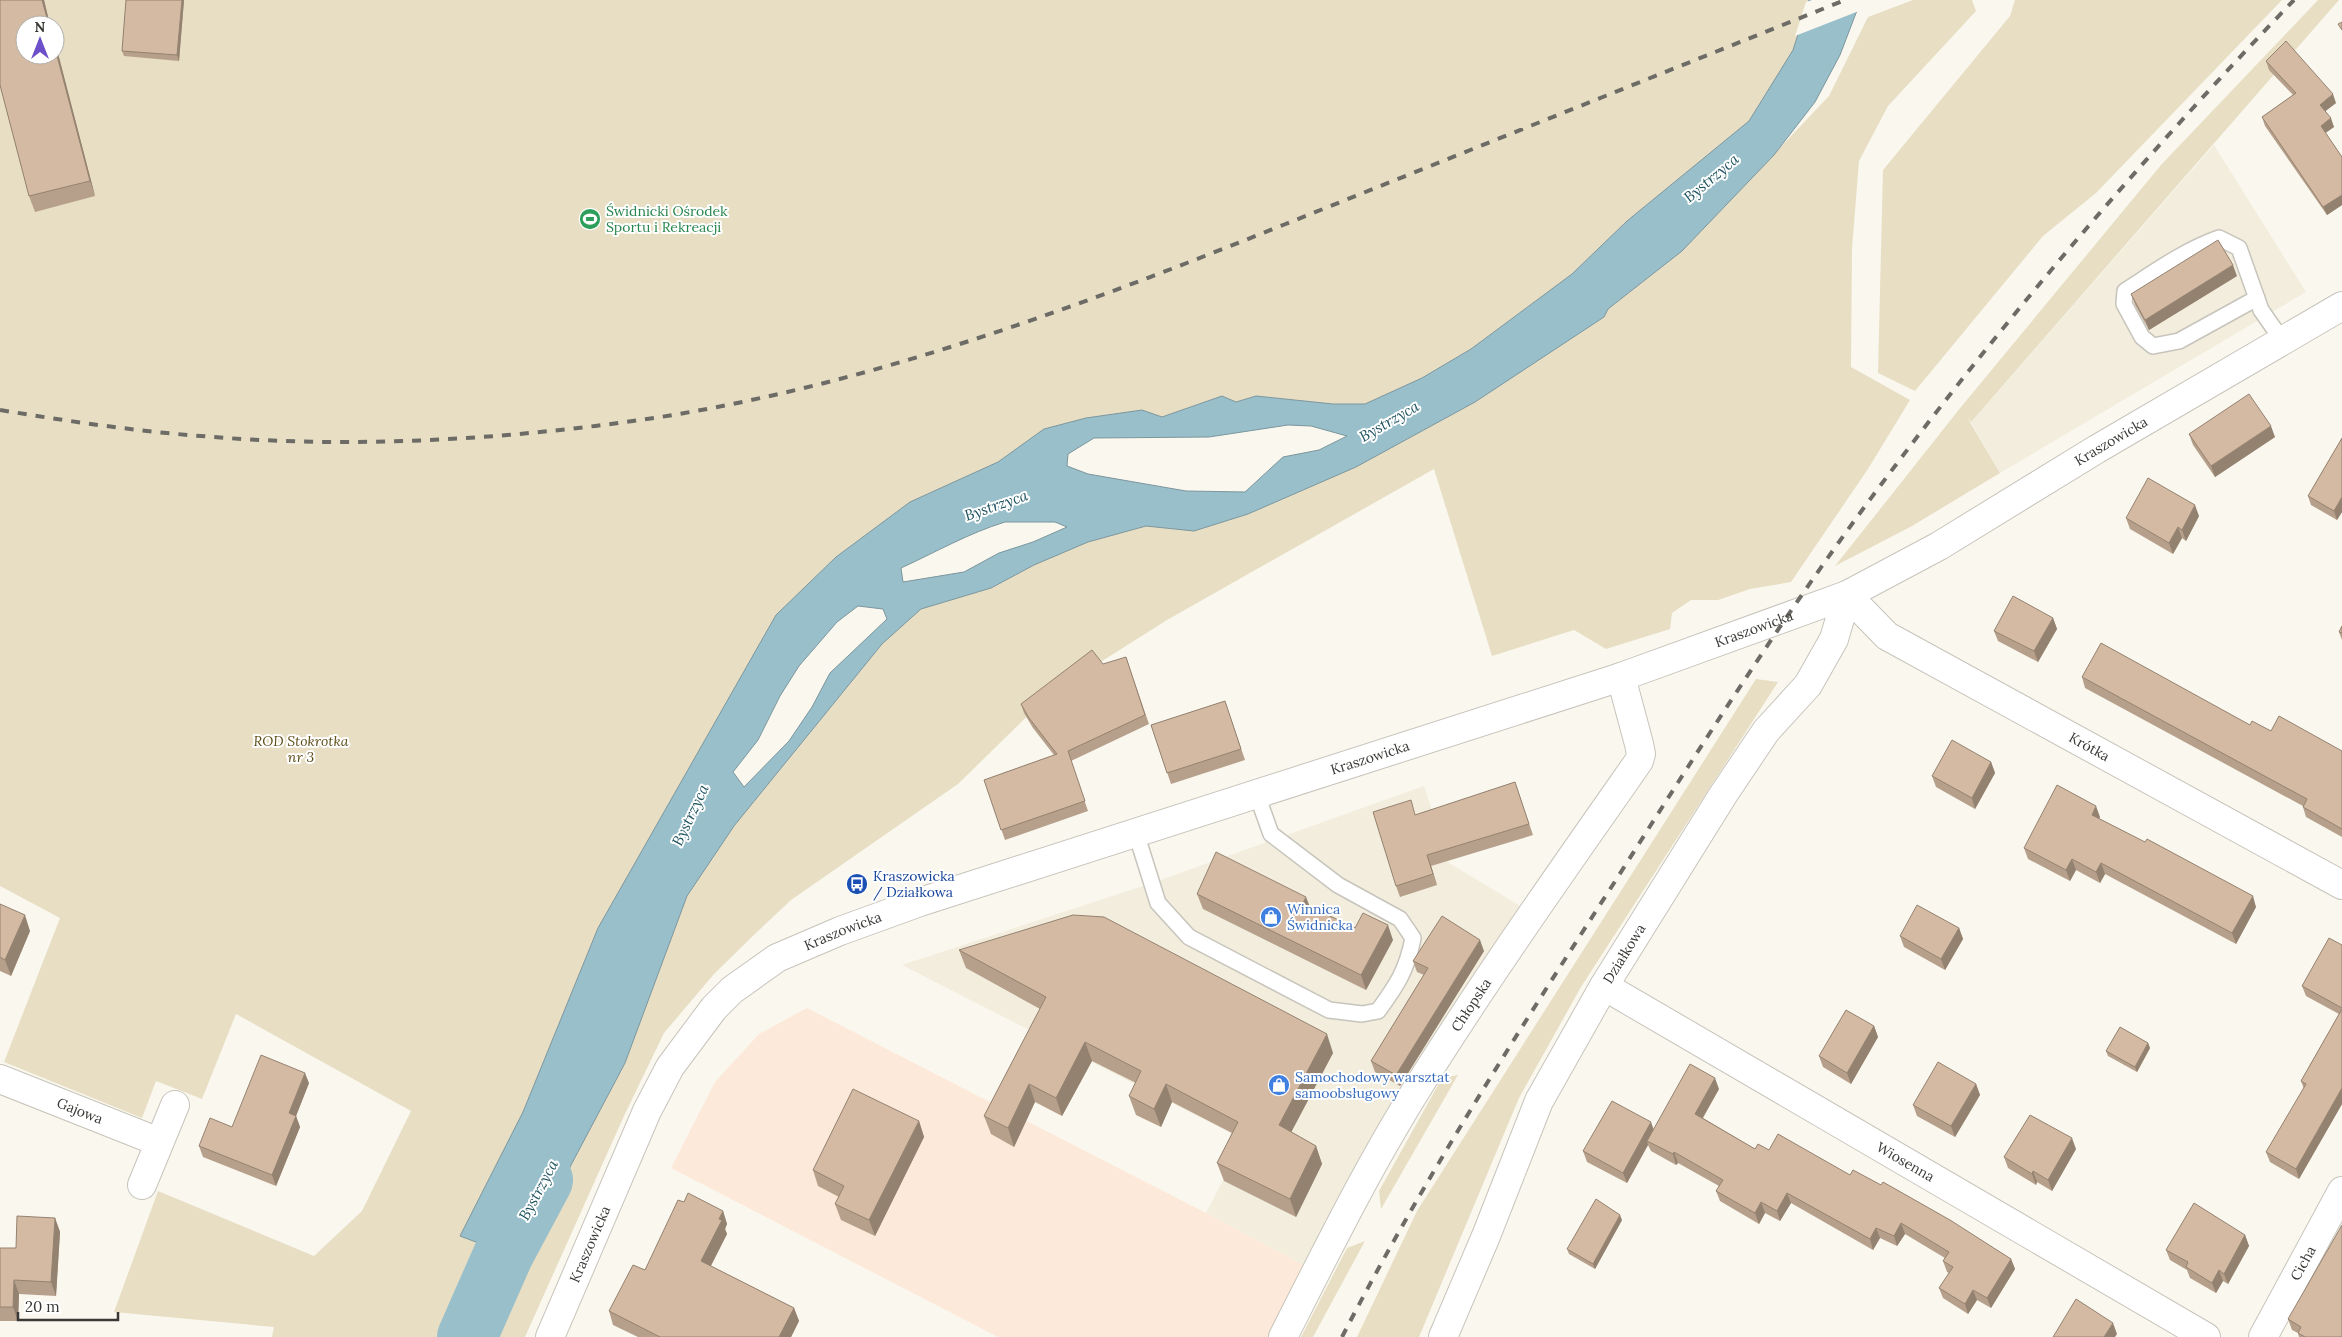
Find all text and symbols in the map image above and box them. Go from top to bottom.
north arrow [15,15,65,65]
text: N [35,18,46,36]
water label: Bystrzyca [1680,149,1743,206]
place label: Świdnicki Ośrodek Sportu i Rekreacji [606,202,728,236]
sports icon: Świdnicki Ośrodek Sportu i Rekreacji [578,207,602,231]
water label: Bystrzyca [1356,396,1423,446]
street label: Kraszowicka [2071,412,2151,470]
water label: Bystrzyca [962,485,1031,525]
street label: Kraszowicka [1712,606,1795,651]
street label: Krótka [2066,728,2113,765]
park label: ROD Stokrotka nr 3 [254,732,349,766]
street label: Kraszowicka [1328,737,1412,779]
water label: Bystrzyca [667,780,713,849]
place label: Kraszowicka / Działkowa [873,867,955,901]
bus stop icon: Kraszowicka / Działkowa [845,872,869,896]
place label: Winnica Świdnicka [1287,900,1353,934]
shop icon: Winnica Świdnicka [1259,905,1283,929]
street label: Kraszowicka [801,908,884,954]
street label: Działkowa [1599,921,1649,987]
street label: Chłopska [1447,975,1495,1035]
place label: Samochodowy warsztat samoobsługowy [1295,1068,1450,1102]
shop icon: Samochodowy warsztat samoobsługowy [1267,1073,1291,1097]
street label: Gajowa [54,1093,106,1128]
street label: Wiosenna [1873,1138,1938,1186]
water label: Bystrzyca [514,1156,562,1223]
street label: Kraszowicka [565,1203,614,1285]
street label: Cicha [2286,1243,2320,1284]
scale bar [18,1290,118,1322]
text: 20 m [25,1297,60,1316]

